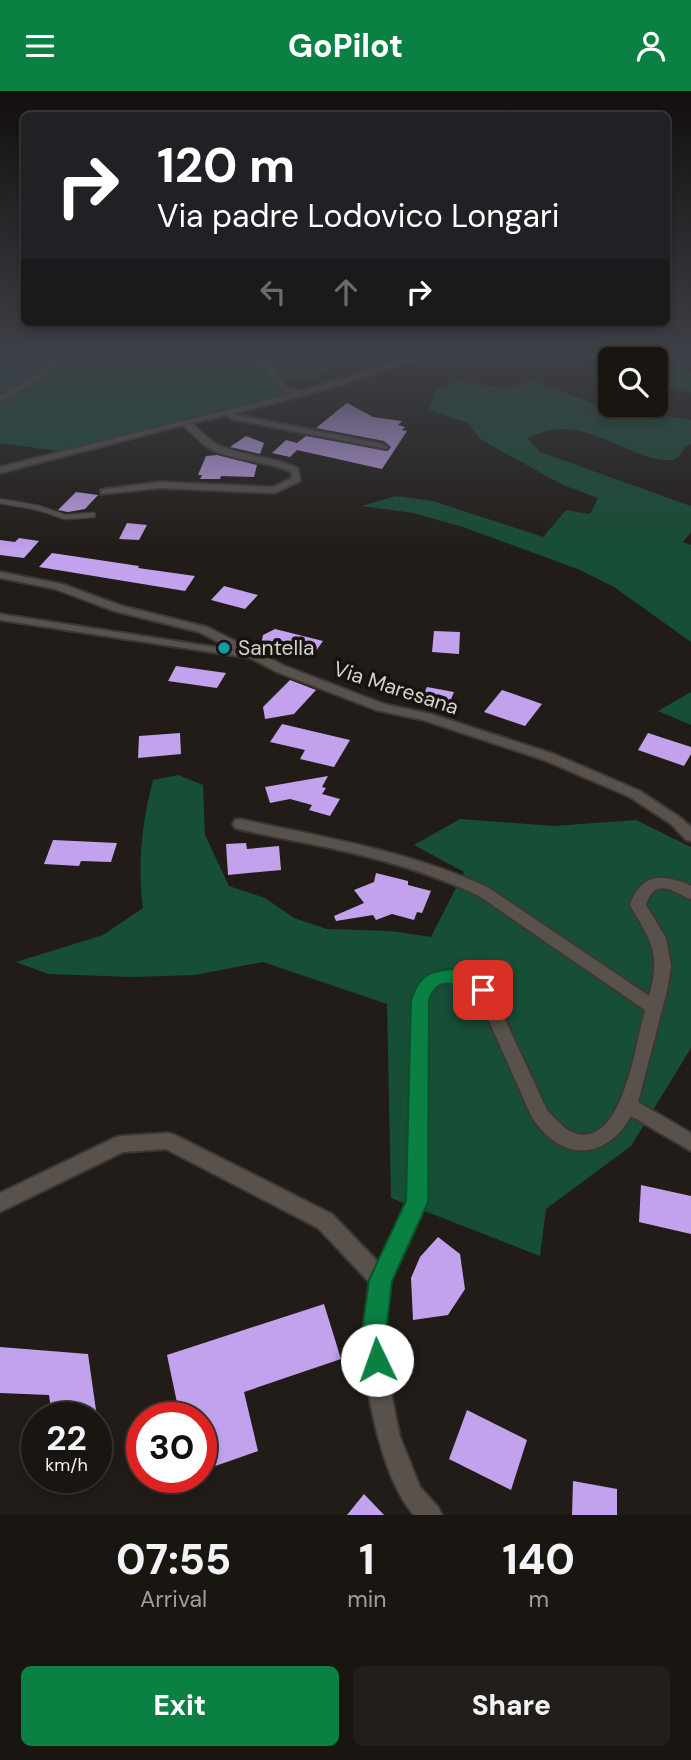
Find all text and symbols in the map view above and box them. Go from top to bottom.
text: GoPilot [288,25,403,67]
icon: menu [21,27,59,65]
icon: person [632,27,670,65]
text: 120 m [157,133,295,197]
icon: right [42,140,133,231]
text: Via padre Lodovico Longari [157,195,560,237]
icon: left [254,273,292,311]
icon: ahead [327,273,365,311]
icon: right [400,273,438,311]
map controls [598,347,668,417]
button: search [598,347,668,417]
place label: Santella [238,634,314,662]
marker: Santella [216,640,232,656]
street label: Via Maresana [330,655,462,721]
pin [453,960,513,1020]
icon: arrive [464,971,502,1009]
position arrow [340,1323,414,1397]
speed limit sign: 30 [126,1402,217,1493]
text: 22 [46,1415,87,1461]
text: km/h [45,1453,88,1477]
text: 07:55 [116,1532,231,1587]
text: 1 [359,1532,375,1587]
text: 140 [502,1532,575,1587]
text: Arrival [140,1584,207,1614]
text: min [347,1584,386,1614]
text: m [528,1584,549,1614]
button: Exit [21,1666,339,1746]
button: Share [353,1666,670,1746]

